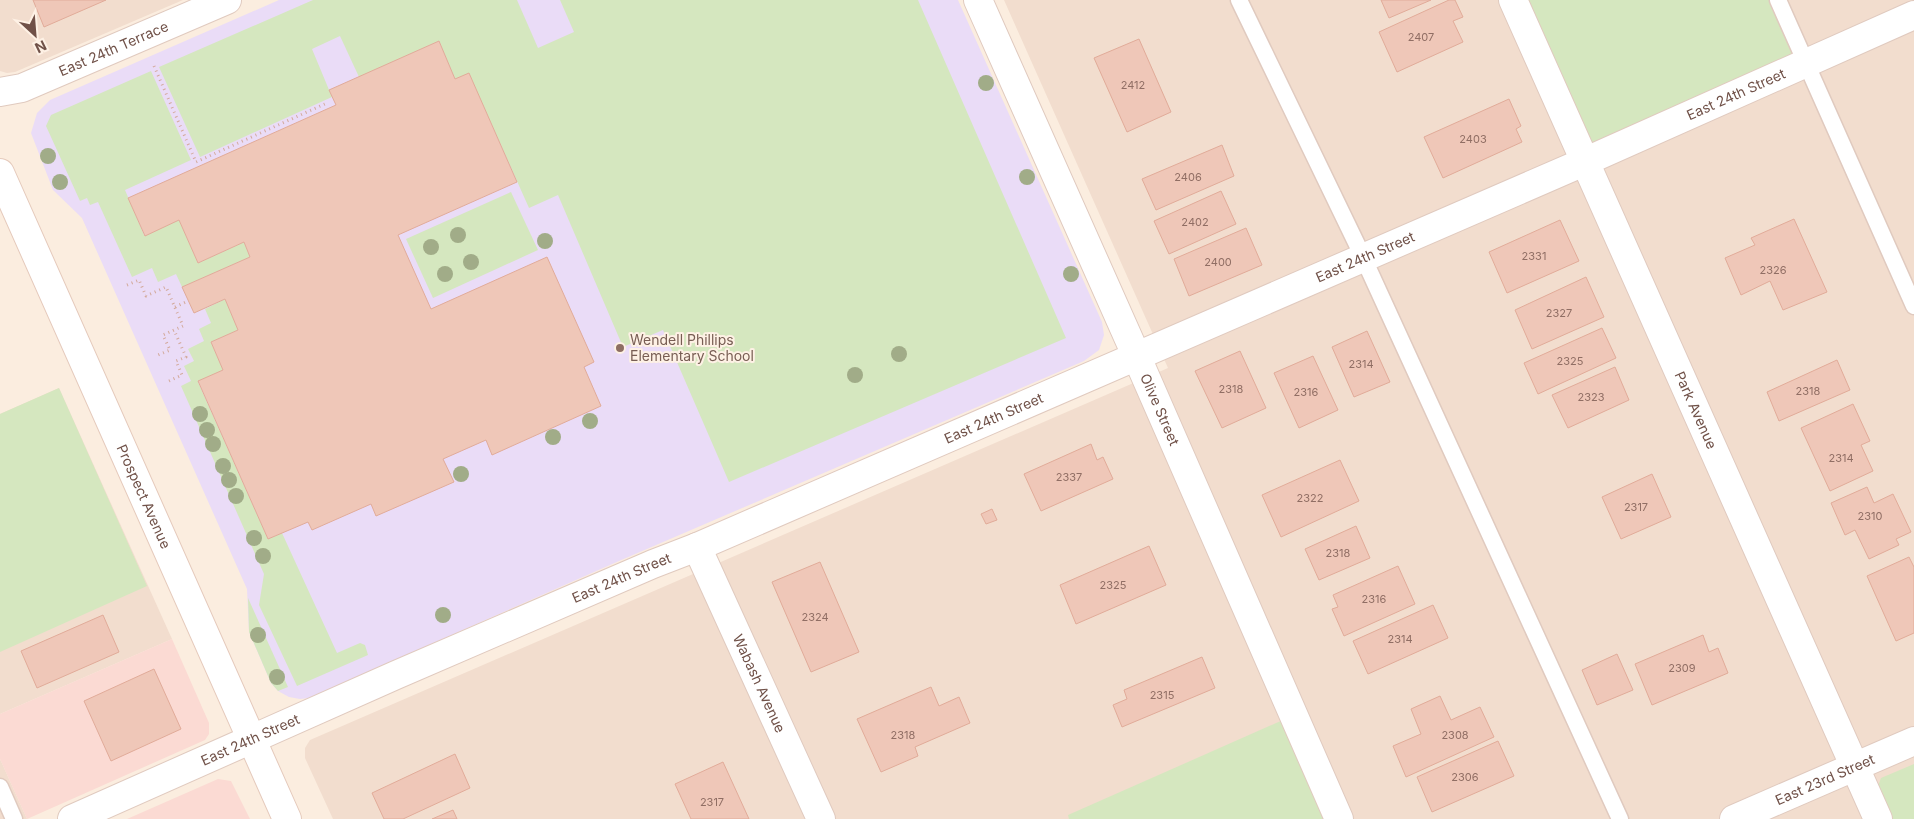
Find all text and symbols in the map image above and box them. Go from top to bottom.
north arrow [10,10,60,60]
street label: East 24th Terrace [56,17,171,79]
house number: 2407 [1408,30,1434,44]
text: N [32,37,49,57]
street label: East 24th Street [1684,64,1788,123]
house number: 2412 [1121,78,1145,92]
house number: 2403 [1459,132,1487,146]
house number: 2406 [1174,170,1202,184]
house number: 2402 [1181,215,1209,229]
street label: East 24th Street [1313,227,1417,285]
house number: 2331 [1522,249,1546,263]
house number: 2400 [1204,255,1232,269]
house number: 2326 [1759,263,1787,277]
house number: 2327 [1546,306,1572,320]
place label: Wendell Phillips Elementary School [630,331,754,364]
marker: Wendell Phillips Elementary School [614,342,626,354]
house number: 2325 [1557,354,1584,368]
house number: 2314 [1348,357,1374,371]
street label: Park Avenue [1672,368,1721,451]
street label: Olive Street [1137,371,1184,448]
house number: 2318 [1219,382,1244,396]
house number: 2318 [1796,384,1821,398]
house number: 2316 [1294,385,1319,399]
street label: East 24th Street [941,389,1046,447]
house number: 2323 [1577,390,1605,404]
street label: Prospect Avenue [114,442,175,551]
house number: 2314 [1828,451,1854,465]
house number: 2337 [1056,470,1082,484]
house number: 2322 [1297,491,1323,505]
house number: 2317 [1624,500,1648,514]
house number: 2310 [1858,509,1883,523]
house number: 2318 [1326,546,1351,560]
street label: East 24th Street [569,549,673,606]
house number: 2325 [1100,578,1127,592]
house number: 2316 [1362,592,1387,606]
house number: 2324 [801,610,829,624]
street label: Wabash Avenue [730,631,789,735]
house number: 2314 [1387,632,1413,646]
house number: 2309 [1668,661,1696,675]
house number: 2315 [1150,688,1175,702]
street label: East 24th Street [198,710,302,769]
house number: 2318 [891,728,916,742]
house number: 2308 [1441,728,1469,742]
street label: East 23rd Street [1772,750,1877,808]
house number: 2306 [1451,770,1479,784]
house number: 2317 [700,795,724,809]

